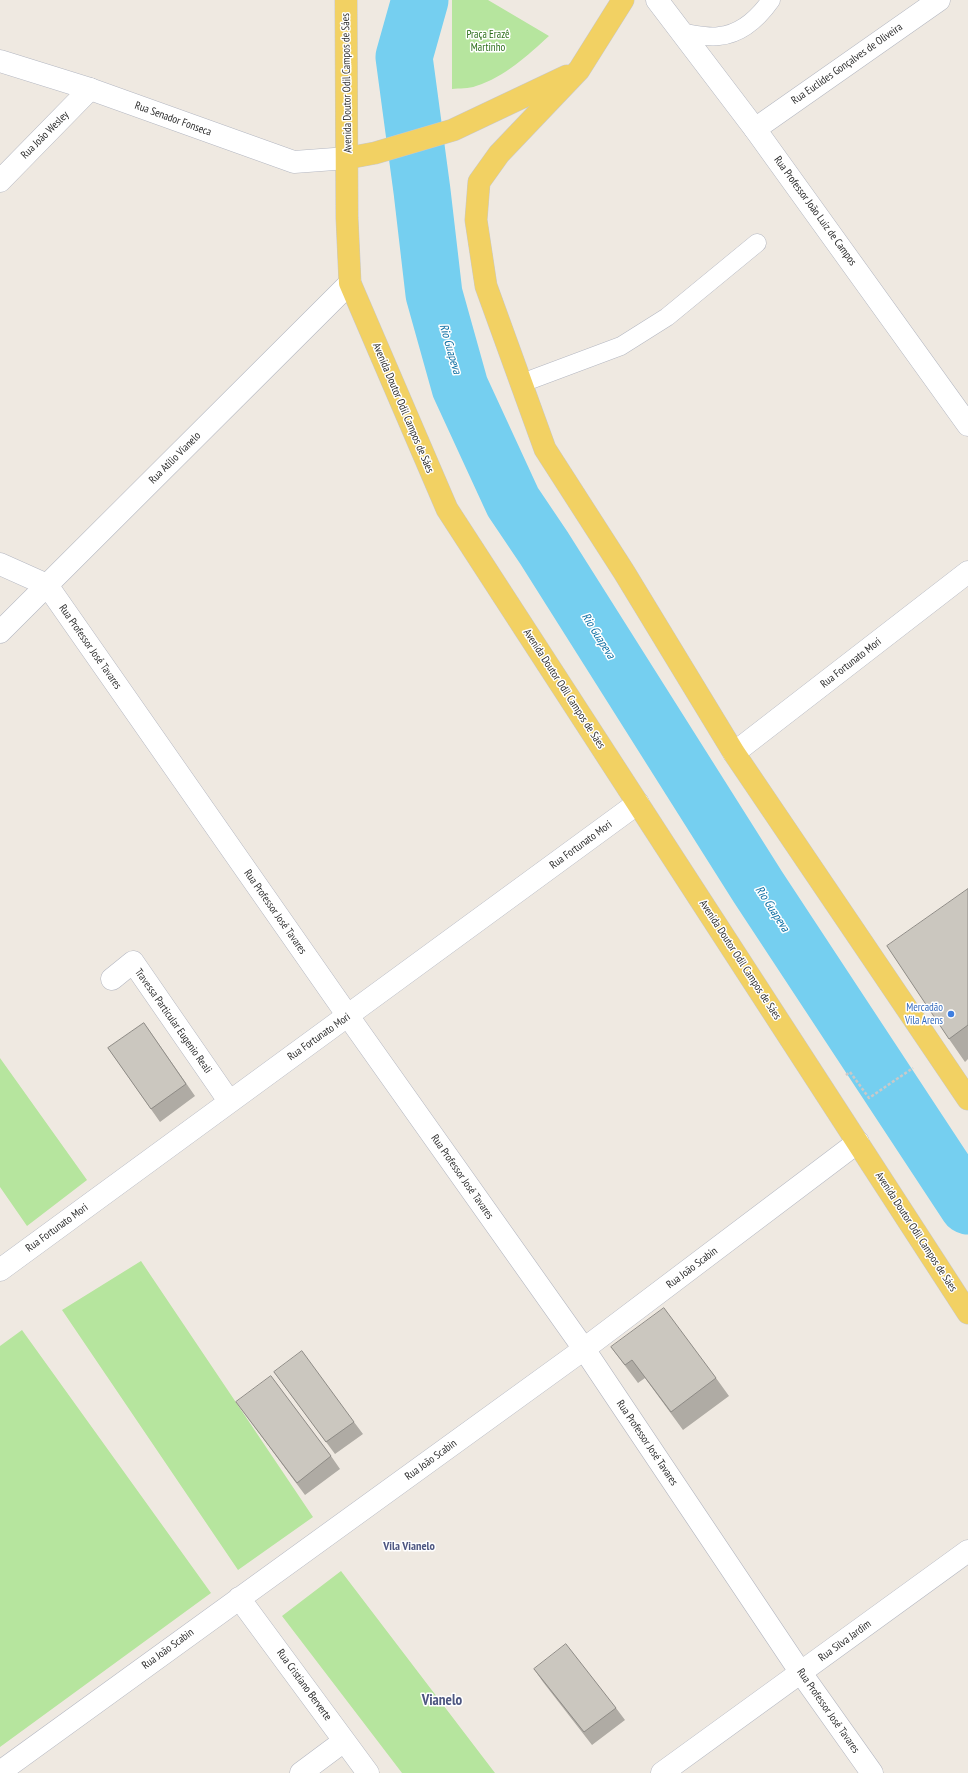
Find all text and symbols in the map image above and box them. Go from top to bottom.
street label: Avenida Doutor Odil Campos de Sáes [339,13,355,153]
street label: Rua Euclides Gonçalves de Oliveira [789,21,905,107]
park label: Praça Erazê Martinho [466,28,510,54]
street label: Rua Senador Fonseca [133,99,213,139]
street label: Rua João Wesley [18,108,72,162]
street label: Rua Professor João Luiz de Campos [771,154,859,268]
water label: Rio Guapeva [436,322,464,376]
street label: Avenida Doutor Odil Campos de Sáes [370,341,436,475]
street label: Rua Atílio Vianelo [146,429,204,487]
street label: Rua Professor José Tavares [56,602,124,692]
water label: Rio Guapeva [578,610,618,662]
street label: Avenida Doutor Odil Campos de Sáes [520,627,608,751]
street label: Rua Fortunato Mori [818,635,884,691]
street label: Rua Fortunato Mori [547,818,615,872]
street label: Rua Professor José Tavares [241,867,309,957]
water label: Rio Guapeva [752,884,792,934]
street label: Avenida Doutor Odil Campos de Sáes [696,898,784,1022]
street label: Travessa Particular Eugenio Reali [132,966,214,1076]
place label: Mercadão Vila Arens [905,1001,943,1027]
marker: Mercadão Vila Arens [946,1009,956,1019]
street label: Rua Fortunato Mori [285,1010,353,1064]
street label: Rua Professor José Tavares [428,1132,496,1222]
street label: Avenida Doutor Odil Campos de Sáes [872,1170,960,1294]
street label: Rua Fortunato Mori [23,1201,91,1255]
street label: Rua João Scabin [664,1244,720,1292]
street label: Rua Professor José Tavares [614,1398,680,1488]
street label: Rua João Scabin [403,1437,459,1483]
district label: Vila Vianelo [383,1540,435,1554]
street label: Rua Silva Jardim [816,1617,874,1665]
street label: Rua João Scabin [140,1626,196,1672]
street label: Rua Cristiano Berverte [274,1647,334,1723]
street label: Rua Professor José Tavares [794,1666,862,1756]
district label: Vianelo [422,1692,462,1710]

